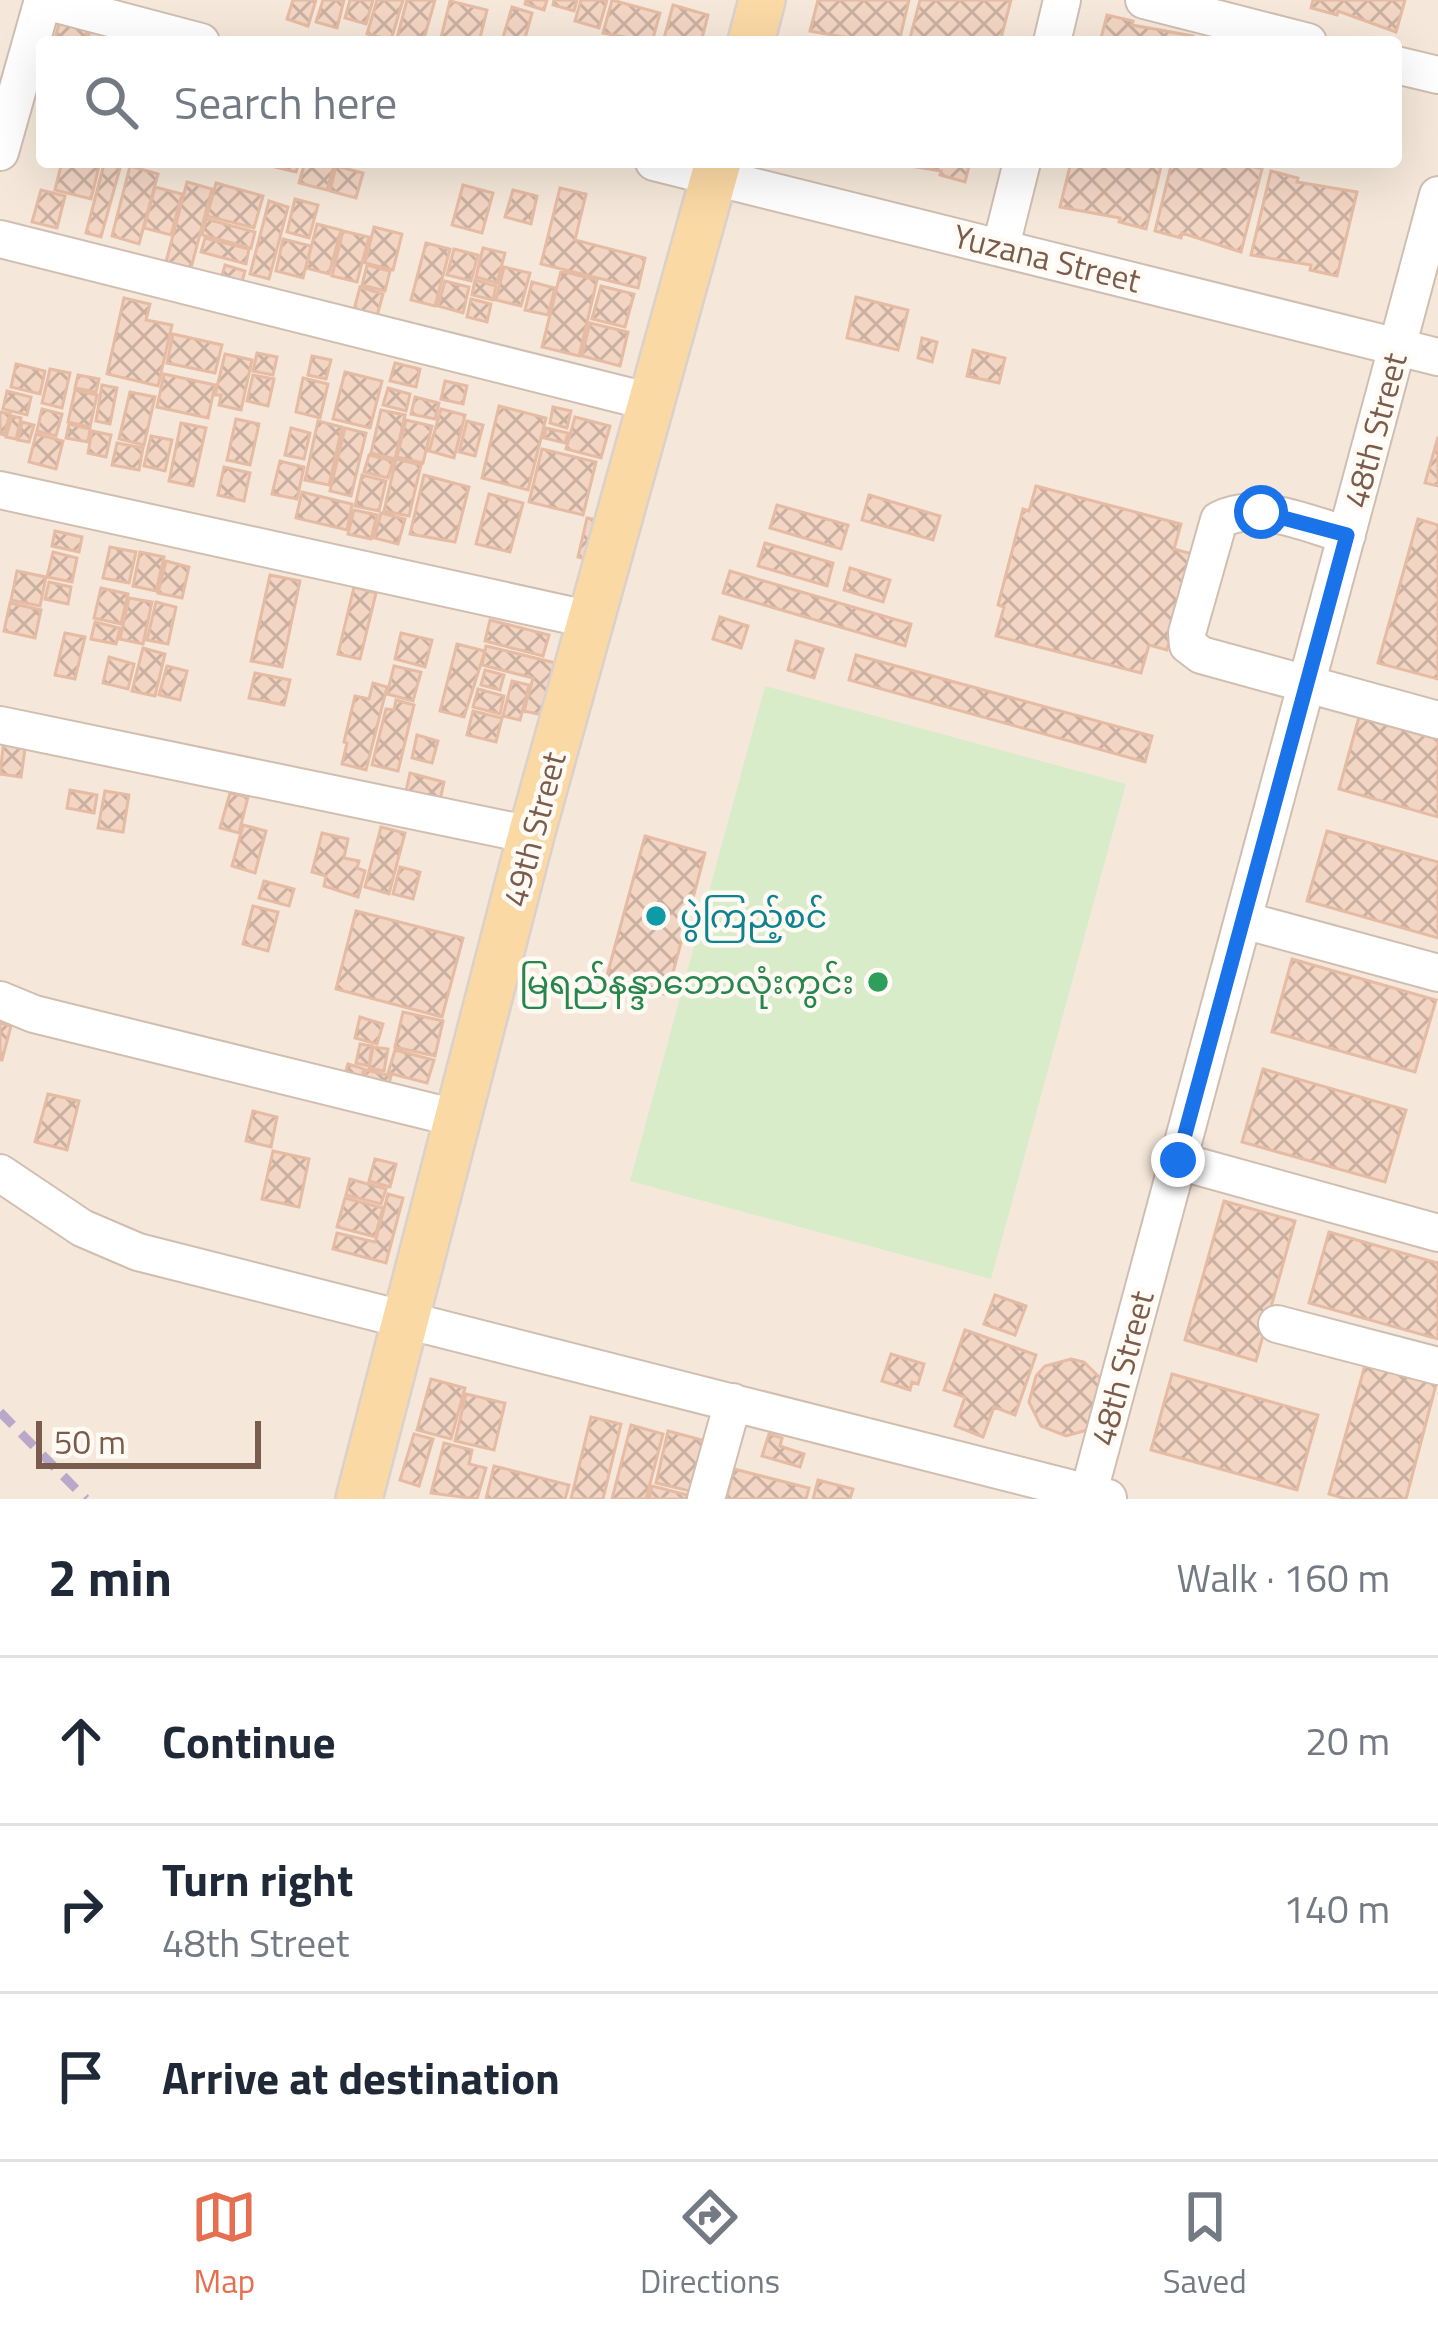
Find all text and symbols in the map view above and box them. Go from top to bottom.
search box [36,36,1402,168]
text: Search here [174,68,397,136]
icon: search [78,69,144,135]
street label: Yuzana Street [948,211,1146,306]
street label: 48th Street [1330,347,1420,513]
route start [1234,485,1288,539]
street label: 49th Street [489,746,579,912]
place label: ပွဲကြည့်စင် [680,891,827,943]
marker: ပွဲကြည့်စင် [643,903,669,929]
place label: မြရည်နန္ဒာဘောလုံးကွင်း [519,957,854,1010]
marker: မြရည်နန္ဒာဘောလုံးကွင်း [865,969,891,995]
route end [1151,1133,1205,1187]
street label: 48th Street [1077,1285,1167,1451]
scale bar [36,1415,261,1468]
text: 50 m [54,1417,126,1467]
text: 2 min [48,1538,172,1616]
text: Walk · 160 m [1176,1548,1390,1607]
text: Continue [162,1707,336,1775]
icon: ahead [48,1708,114,1774]
text: 20 m [1305,1711,1390,1770]
text: Turn right [162,1845,353,1913]
icon: right [48,1876,114,1942]
text: 140 m [1283,1879,1390,1938]
text: 48th Street [162,1913,349,1972]
text: Arrive at destination [162,2043,560,2111]
icon: arrive [48,2044,114,2110]
tab: Map [191,2184,257,2306]
tab: Directions [640,2184,780,2306]
tab: Saved [1163,2184,1247,2306]

